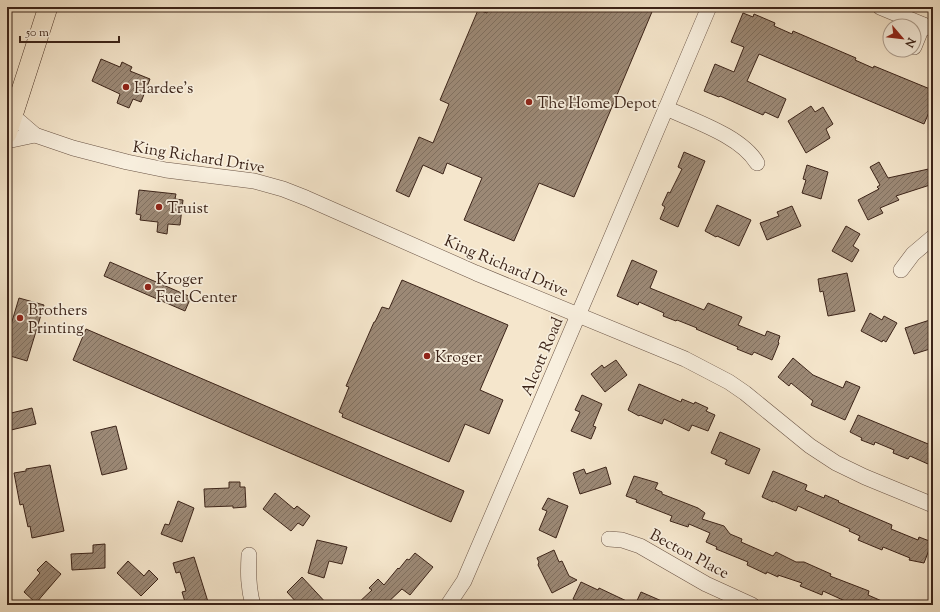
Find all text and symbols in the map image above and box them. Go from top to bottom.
scale bar [20,18,119,44]
north arrow [882,18,922,58]
text: 50 m [25,24,49,42]
text: N [901,34,920,50]
place label: Hardee's [134,78,193,101]
marker: Hardee's [121,82,131,92]
place label: The Home Depot [537,93,657,116]
marker: The Home Depot [524,97,534,107]
street label: King Richard Drive [131,137,266,180]
place label: Truist [167,198,209,221]
marker: Truist [154,202,164,212]
street label: King Richard Drive [440,231,572,304]
place label: Kroger Fuel Center [156,269,237,310]
marker: Kroger Fuel Center [143,282,153,292]
place label: Brothers Printing [28,300,87,341]
marker: Brothers Printing [15,313,25,323]
street label: Alcott Road [516,314,570,400]
place label: Kroger [435,347,482,370]
marker: Kroger [422,351,432,361]
street label: Becton Place [645,525,733,586]

